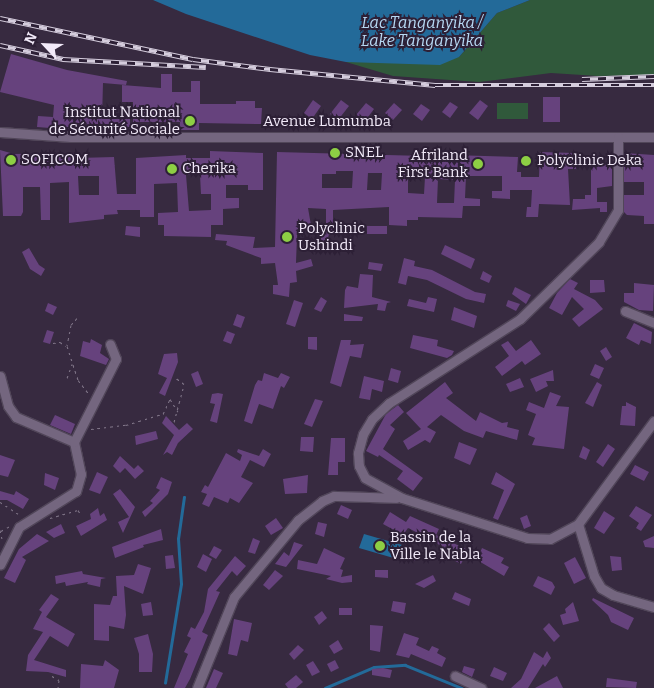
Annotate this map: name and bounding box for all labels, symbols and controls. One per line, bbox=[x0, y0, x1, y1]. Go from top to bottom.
water label: Lac Tanganyika / Lake Tanganyika bbox=[361, 13, 483, 51]
north arrow bbox=[20, 20, 70, 70]
text: N bbox=[21, 30, 41, 47]
place label: Institut National de Sécurité Sociale bbox=[49, 103, 180, 138]
street label: Avenue Lumumba bbox=[263, 113, 391, 131]
marker: Institut National de Sécurité Sociale bbox=[184, 115, 196, 127]
place label: SNEL bbox=[345, 144, 383, 162]
place label: Afriland First Bank bbox=[398, 146, 468, 181]
marker: SNEL bbox=[329, 147, 341, 159]
place label: SOFICOM bbox=[21, 151, 88, 169]
place label: Polyclinic Deka bbox=[537, 152, 642, 170]
marker: SOFICOM bbox=[5, 154, 17, 166]
marker: Polyclinic Deka bbox=[519, 154, 533, 168]
marker: Afriland First Bank bbox=[472, 158, 484, 170]
place label: Cherika bbox=[182, 160, 236, 178]
marker: Cherika bbox=[166, 163, 178, 175]
place label: Polyclinic Ushindi bbox=[298, 219, 365, 254]
marker: Polyclinic Ushindi bbox=[280, 230, 294, 244]
place label: Bassin de la Ville le Nabla bbox=[390, 528, 480, 563]
marker: Bassin de la Ville le Nabla bbox=[374, 540, 386, 552]

